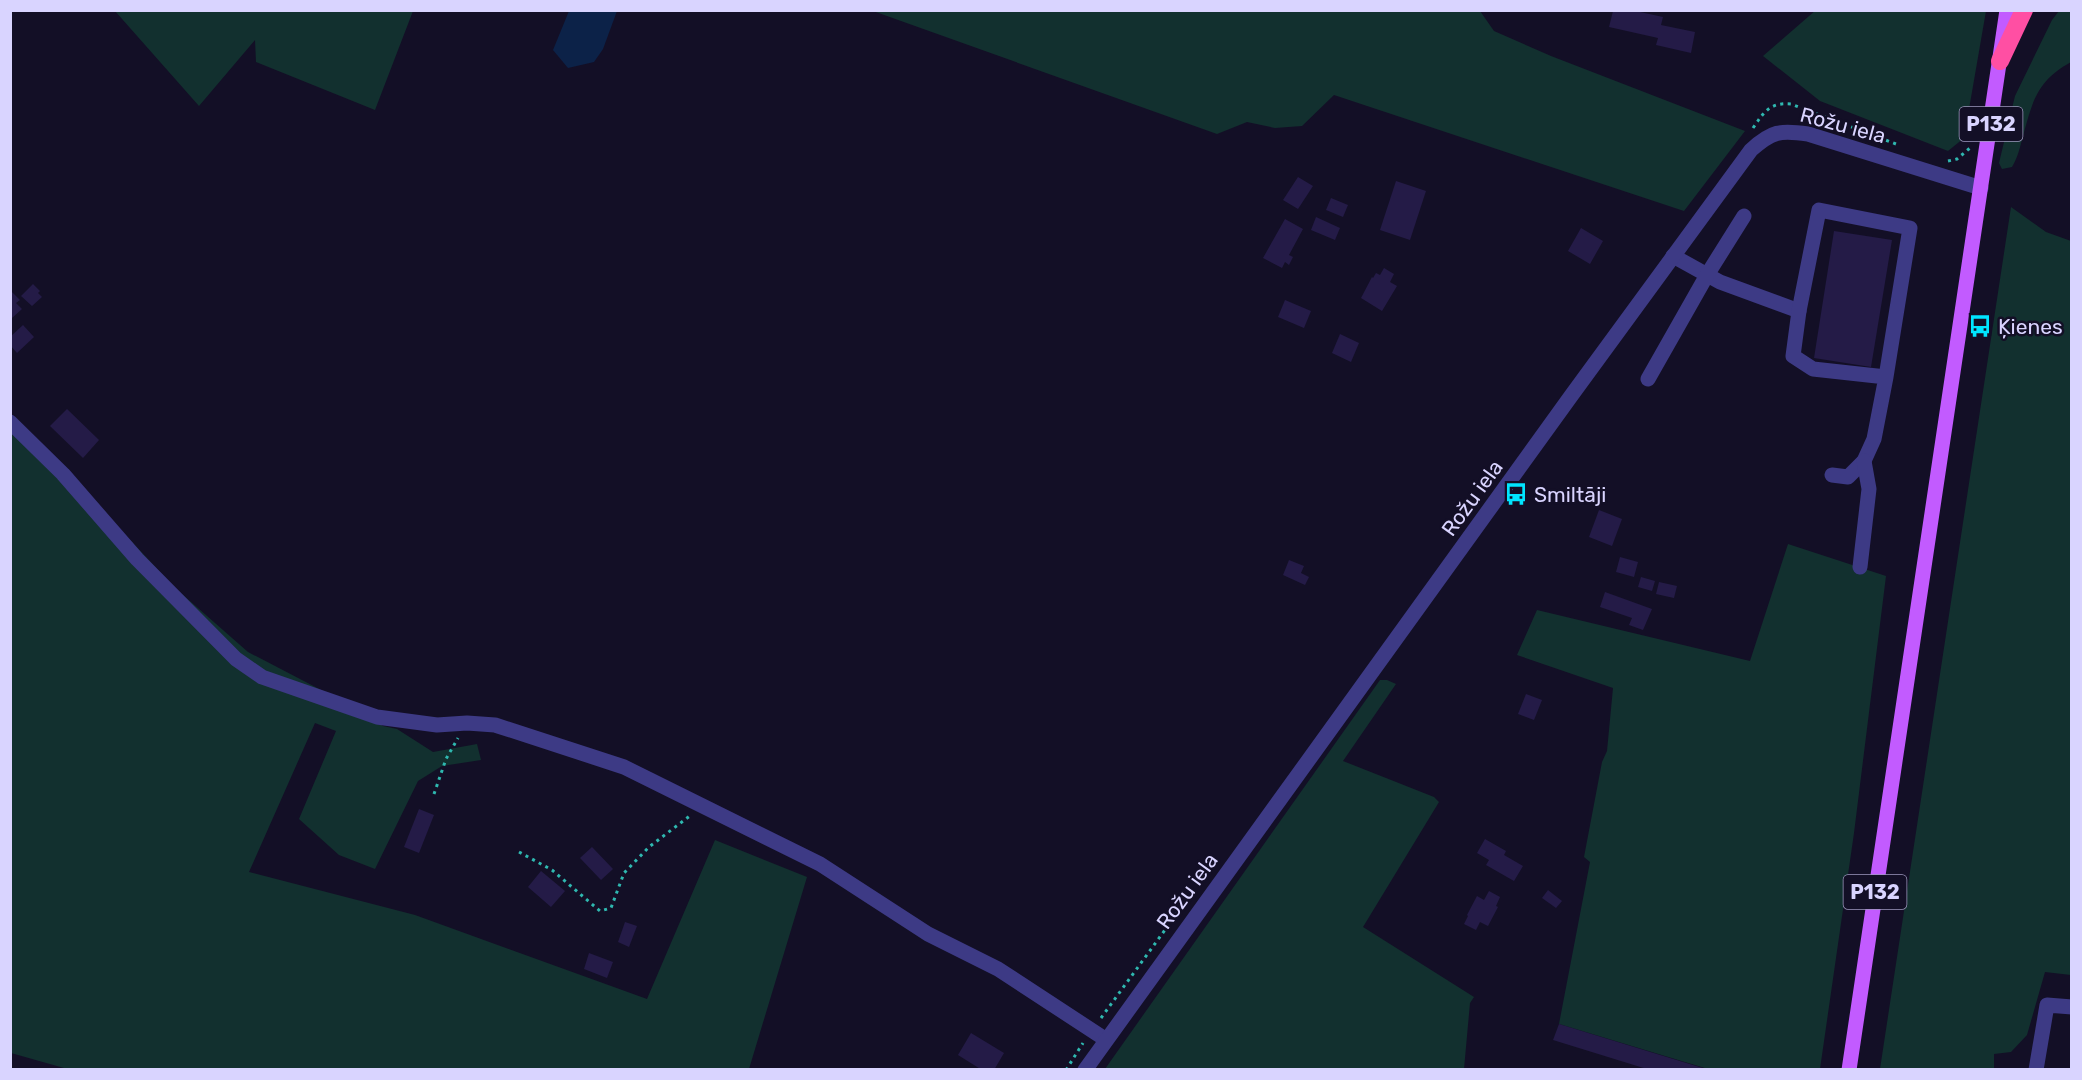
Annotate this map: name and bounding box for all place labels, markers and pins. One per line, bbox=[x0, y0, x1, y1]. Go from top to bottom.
bus stop icon: Ķienes bbox=[1967, 313, 1993, 339]
place label: Ķienes bbox=[1998, 314, 2063, 339]
bus stop icon: Smiltāji bbox=[1503, 481, 1529, 507]
place label: Smiltāji bbox=[1534, 482, 1606, 507]

